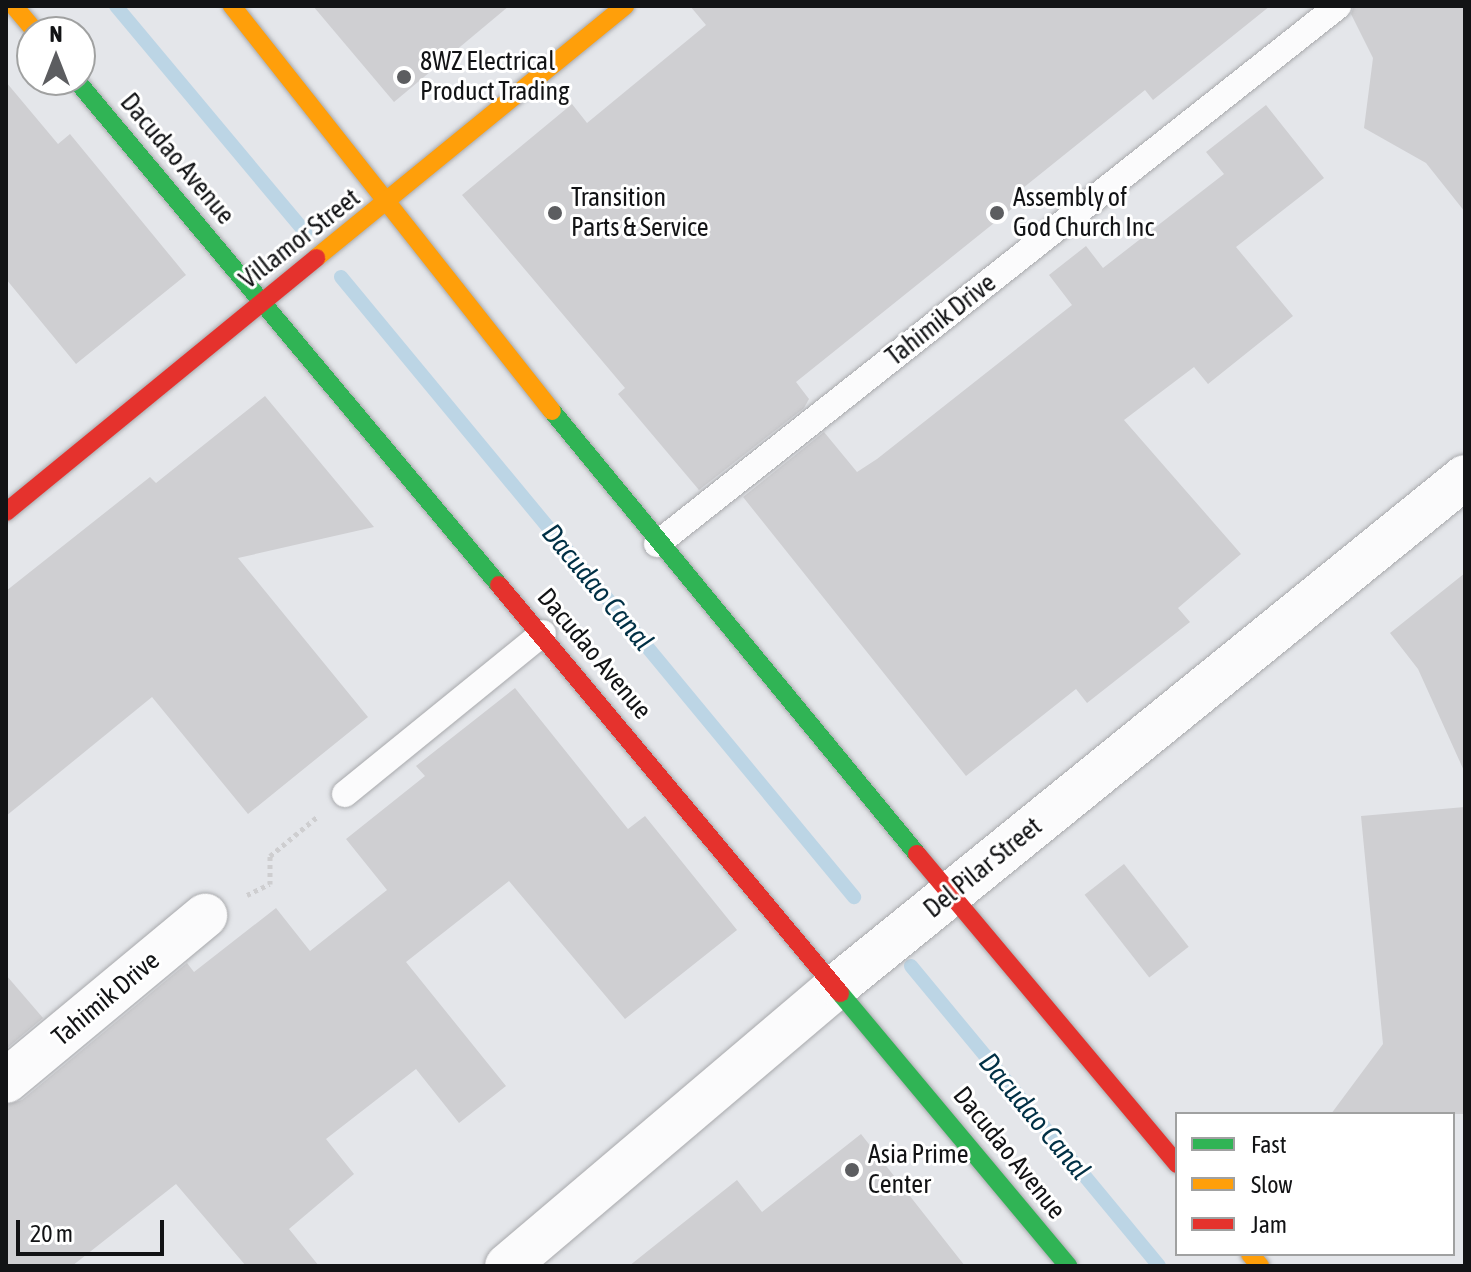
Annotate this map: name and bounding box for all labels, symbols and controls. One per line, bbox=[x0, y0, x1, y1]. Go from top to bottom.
north arrow bbox=[16, 16, 96, 96]
text: N bbox=[50, 21, 62, 47]
place label: 8WZ Electrical Product Trading bbox=[420, 46, 569, 108]
marker: 8WZ Electrical Product Trading bbox=[395, 68, 413, 86]
street label: Dacudao Avenue bbox=[113, 87, 241, 231]
street label: Villamor Street bbox=[234, 182, 366, 296]
place label: Transition Parts & Service bbox=[571, 182, 709, 244]
place label: Assembly of God Church Inc bbox=[1013, 182, 1154, 244]
marker: Transition Parts & Service bbox=[546, 204, 564, 222]
marker: Assembly of God Church Inc bbox=[988, 204, 1006, 222]
street label: Tahimik Drive bbox=[880, 268, 1002, 372]
water label: Dacudao Canal bbox=[535, 517, 661, 657]
street label: Dacudao Avenue bbox=[530, 582, 658, 726]
street label: Del Pilar Street bbox=[918, 811, 1048, 925]
street label: Tahimik Drive bbox=[46, 945, 166, 1053]
water label: Dacudao Canal bbox=[972, 1046, 1098, 1186]
street label: Dacudao Avenue bbox=[946, 1081, 1072, 1225]
legend bbox=[1175, 1112, 1455, 1256]
text: Fast bbox=[1251, 1131, 1287, 1158]
place label: Asia Prime Center bbox=[868, 1139, 968, 1200]
marker: Asia Prime Center bbox=[843, 1161, 861, 1179]
text: Slow bbox=[1251, 1171, 1293, 1198]
scale bar bbox=[20, 1204, 168, 1254]
text: Jam bbox=[1251, 1211, 1287, 1238]
text: 20 m bbox=[30, 1220, 73, 1247]

